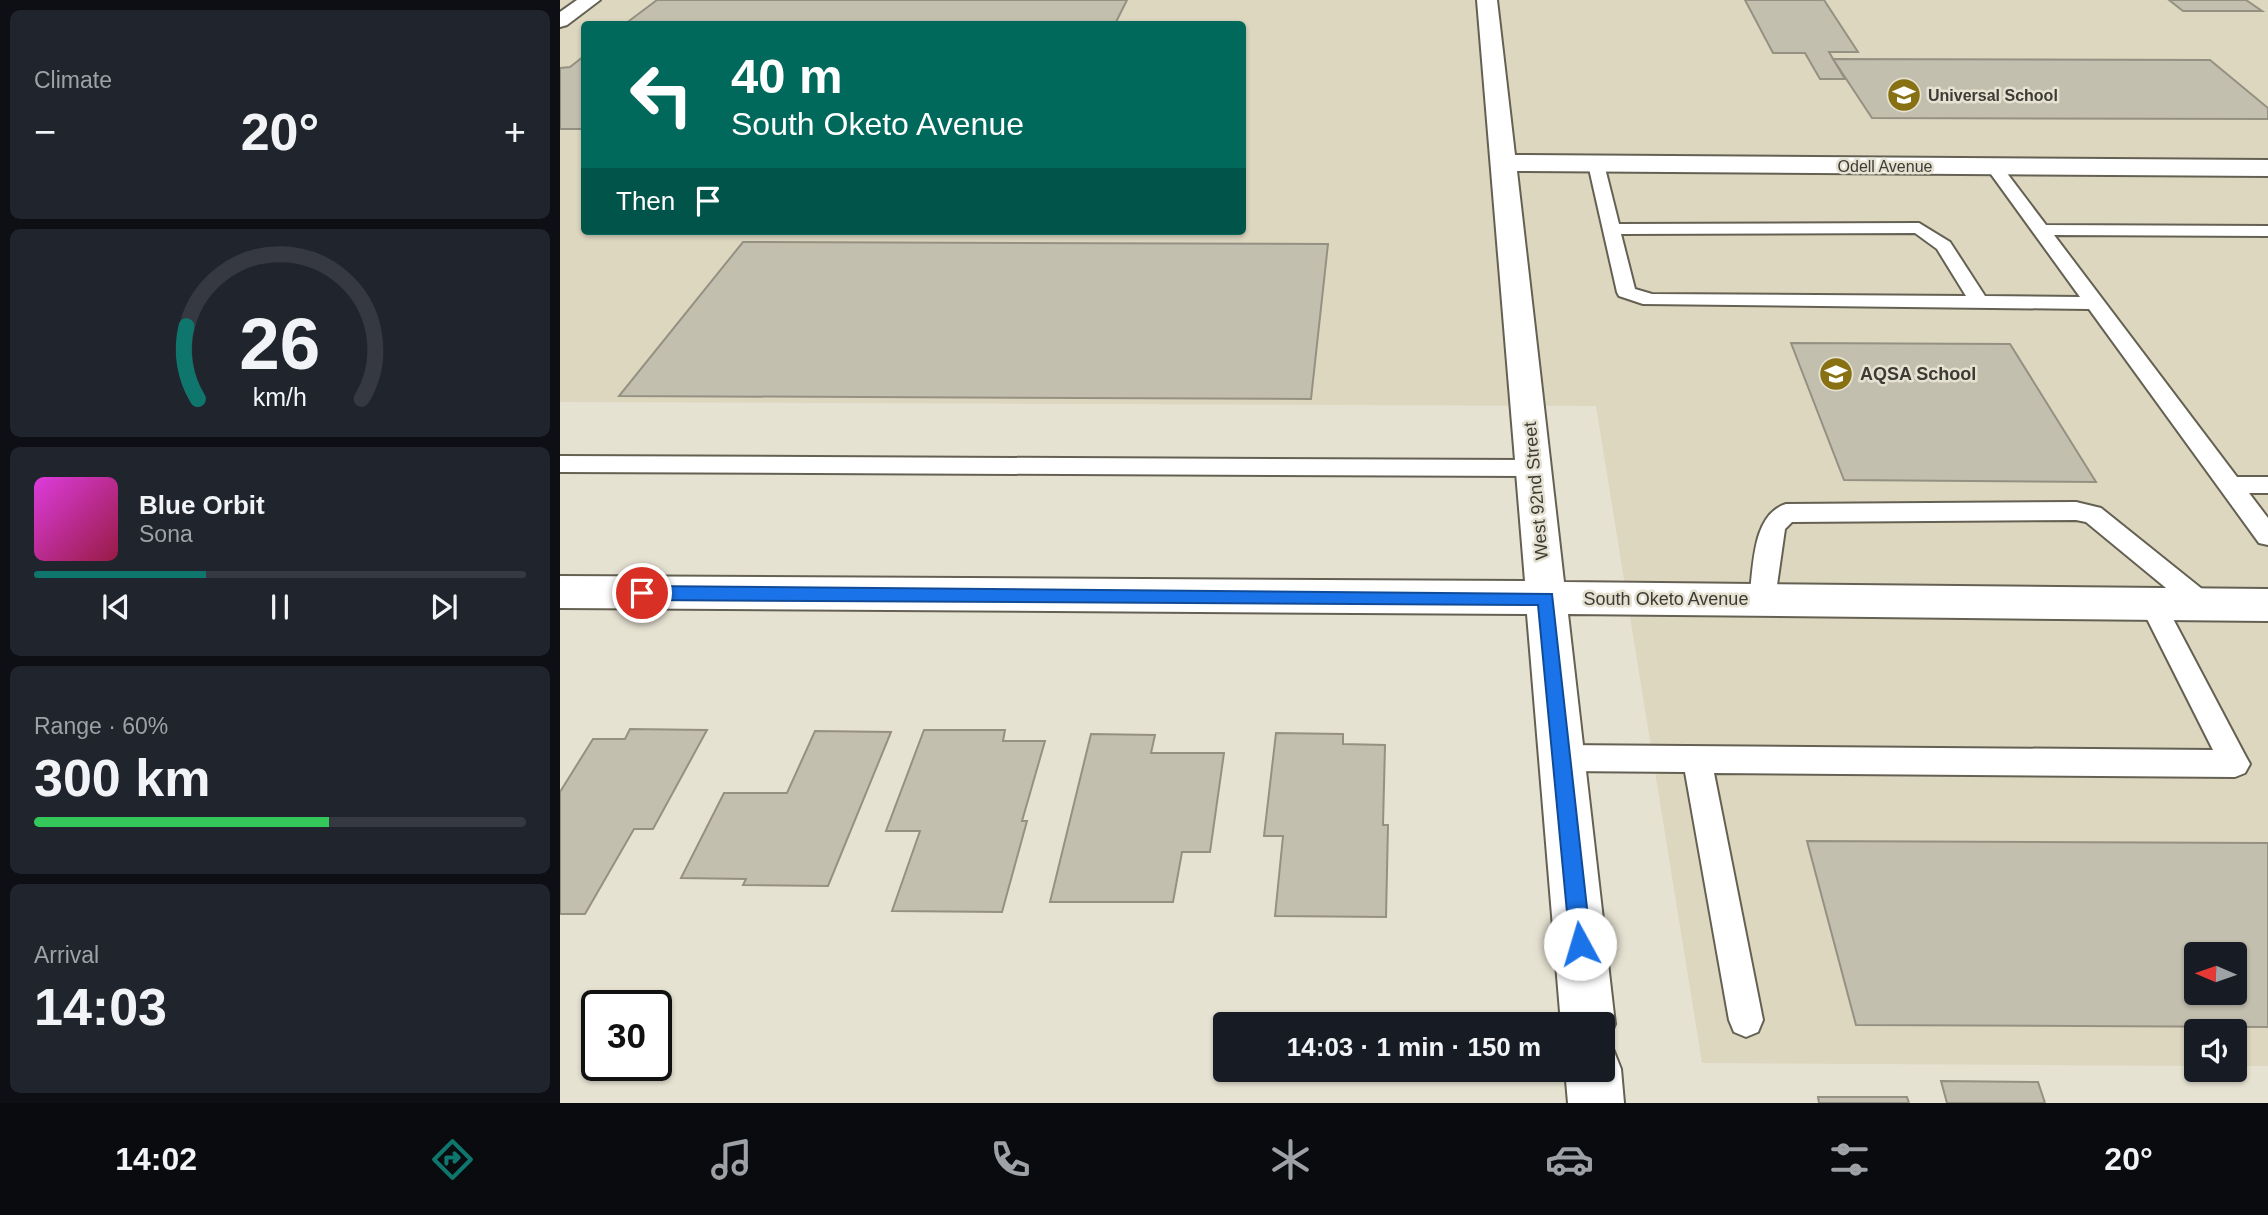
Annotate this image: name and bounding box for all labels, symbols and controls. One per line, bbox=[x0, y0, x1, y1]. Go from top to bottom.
icon: left bbox=[616, 49, 707, 140]
text: 40 m bbox=[731, 49, 843, 103]
text: Climate bbox=[34, 67, 112, 93]
school or university icon: Universal School bbox=[1885, 76, 1923, 114]
place label: Universal School bbox=[1928, 87, 2058, 104]
text: 20° bbox=[241, 103, 319, 161]
text: South Oketo Avenue bbox=[731, 106, 1024, 142]
text: − bbox=[34, 111, 56, 153]
text: + bbox=[504, 111, 526, 153]
street label: Odell Avenue bbox=[1838, 158, 1933, 175]
icon: arrive bbox=[689, 182, 727, 220]
text: Then bbox=[616, 186, 675, 216]
text: 26 bbox=[240, 303, 320, 384]
school or university icon: AQSA School bbox=[1817, 355, 1855, 393]
place label: AQSA School bbox=[1860, 364, 1976, 384]
text: km/h bbox=[253, 383, 307, 411]
street label: West 92nd Street bbox=[1520, 421, 1552, 561]
text: Blue Orbit bbox=[139, 490, 265, 520]
text: Sona bbox=[139, 521, 193, 547]
pin bbox=[612, 563, 672, 623]
icon: arrive bbox=[623, 574, 661, 612]
icon: previous bbox=[97, 588, 135, 626]
icon: pause bbox=[261, 588, 299, 626]
icon: next bbox=[425, 588, 463, 626]
street label: South Oketo Avenue bbox=[1584, 589, 1748, 609]
text: Range · 60% bbox=[34, 713, 168, 739]
text: 300 km bbox=[34, 749, 210, 807]
position arrow bbox=[1543, 907, 1617, 981]
text: Arrival bbox=[34, 942, 99, 968]
north arrow bbox=[2184, 942, 2247, 1004]
map controls bbox=[2184, 942, 2247, 1082]
text: 14:03 bbox=[34, 978, 167, 1036]
speed limit sign: 30 bbox=[581, 990, 672, 1081]
button: sound bbox=[2184, 1019, 2247, 1082]
text: 14:03 · 1 min · 150 m bbox=[1287, 1032, 1541, 1062]
icon: directions bbox=[428, 1135, 477, 1184]
icon: music bbox=[707, 1135, 756, 1184]
icon: phone bbox=[986, 1135, 1035, 1184]
icon: climate bbox=[1266, 1135, 1315, 1184]
icon: car bbox=[1545, 1135, 1594, 1184]
icon: filters bbox=[1825, 1135, 1874, 1184]
text: 14:02 bbox=[115, 1141, 197, 1177]
text: 20° bbox=[2104, 1141, 2153, 1177]

